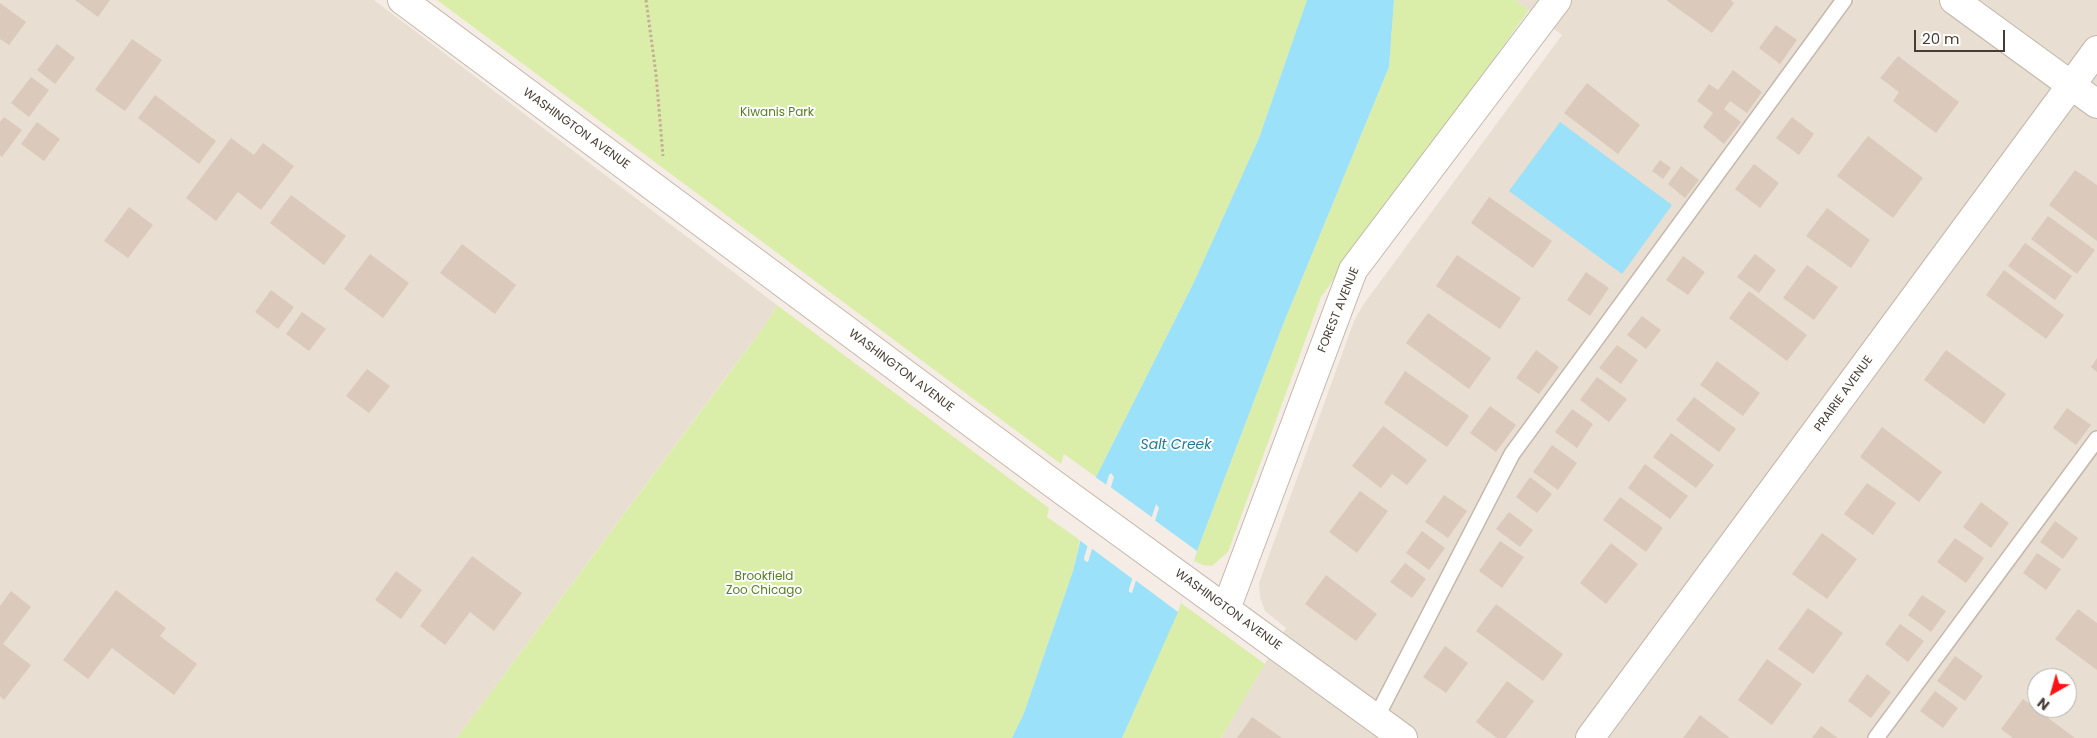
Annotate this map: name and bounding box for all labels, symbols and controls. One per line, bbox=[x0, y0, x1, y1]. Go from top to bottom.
scale bar bbox=[1917, 20, 2008, 52]
text: 20 m bbox=[1922, 28, 1960, 49]
street label: WASHINGTON AVENUE bbox=[520, 85, 632, 173]
park label: Kiwanis Park bbox=[740, 106, 814, 120]
street label: FOREST AVENUE bbox=[1315, 265, 1363, 355]
street label: WASHINGTON AVENUE bbox=[845, 327, 957, 415]
street label: PRAIRIE AVENUE bbox=[1812, 353, 1876, 435]
water label: Salt Creek bbox=[1141, 437, 1211, 453]
street label: WASHINGTON AVENUE bbox=[1172, 566, 1284, 654]
park label: Brookfield Zoo Chicago bbox=[726, 570, 802, 598]
north arrow bbox=[2027, 668, 2077, 718]
text: N bbox=[2033, 693, 2054, 715]

